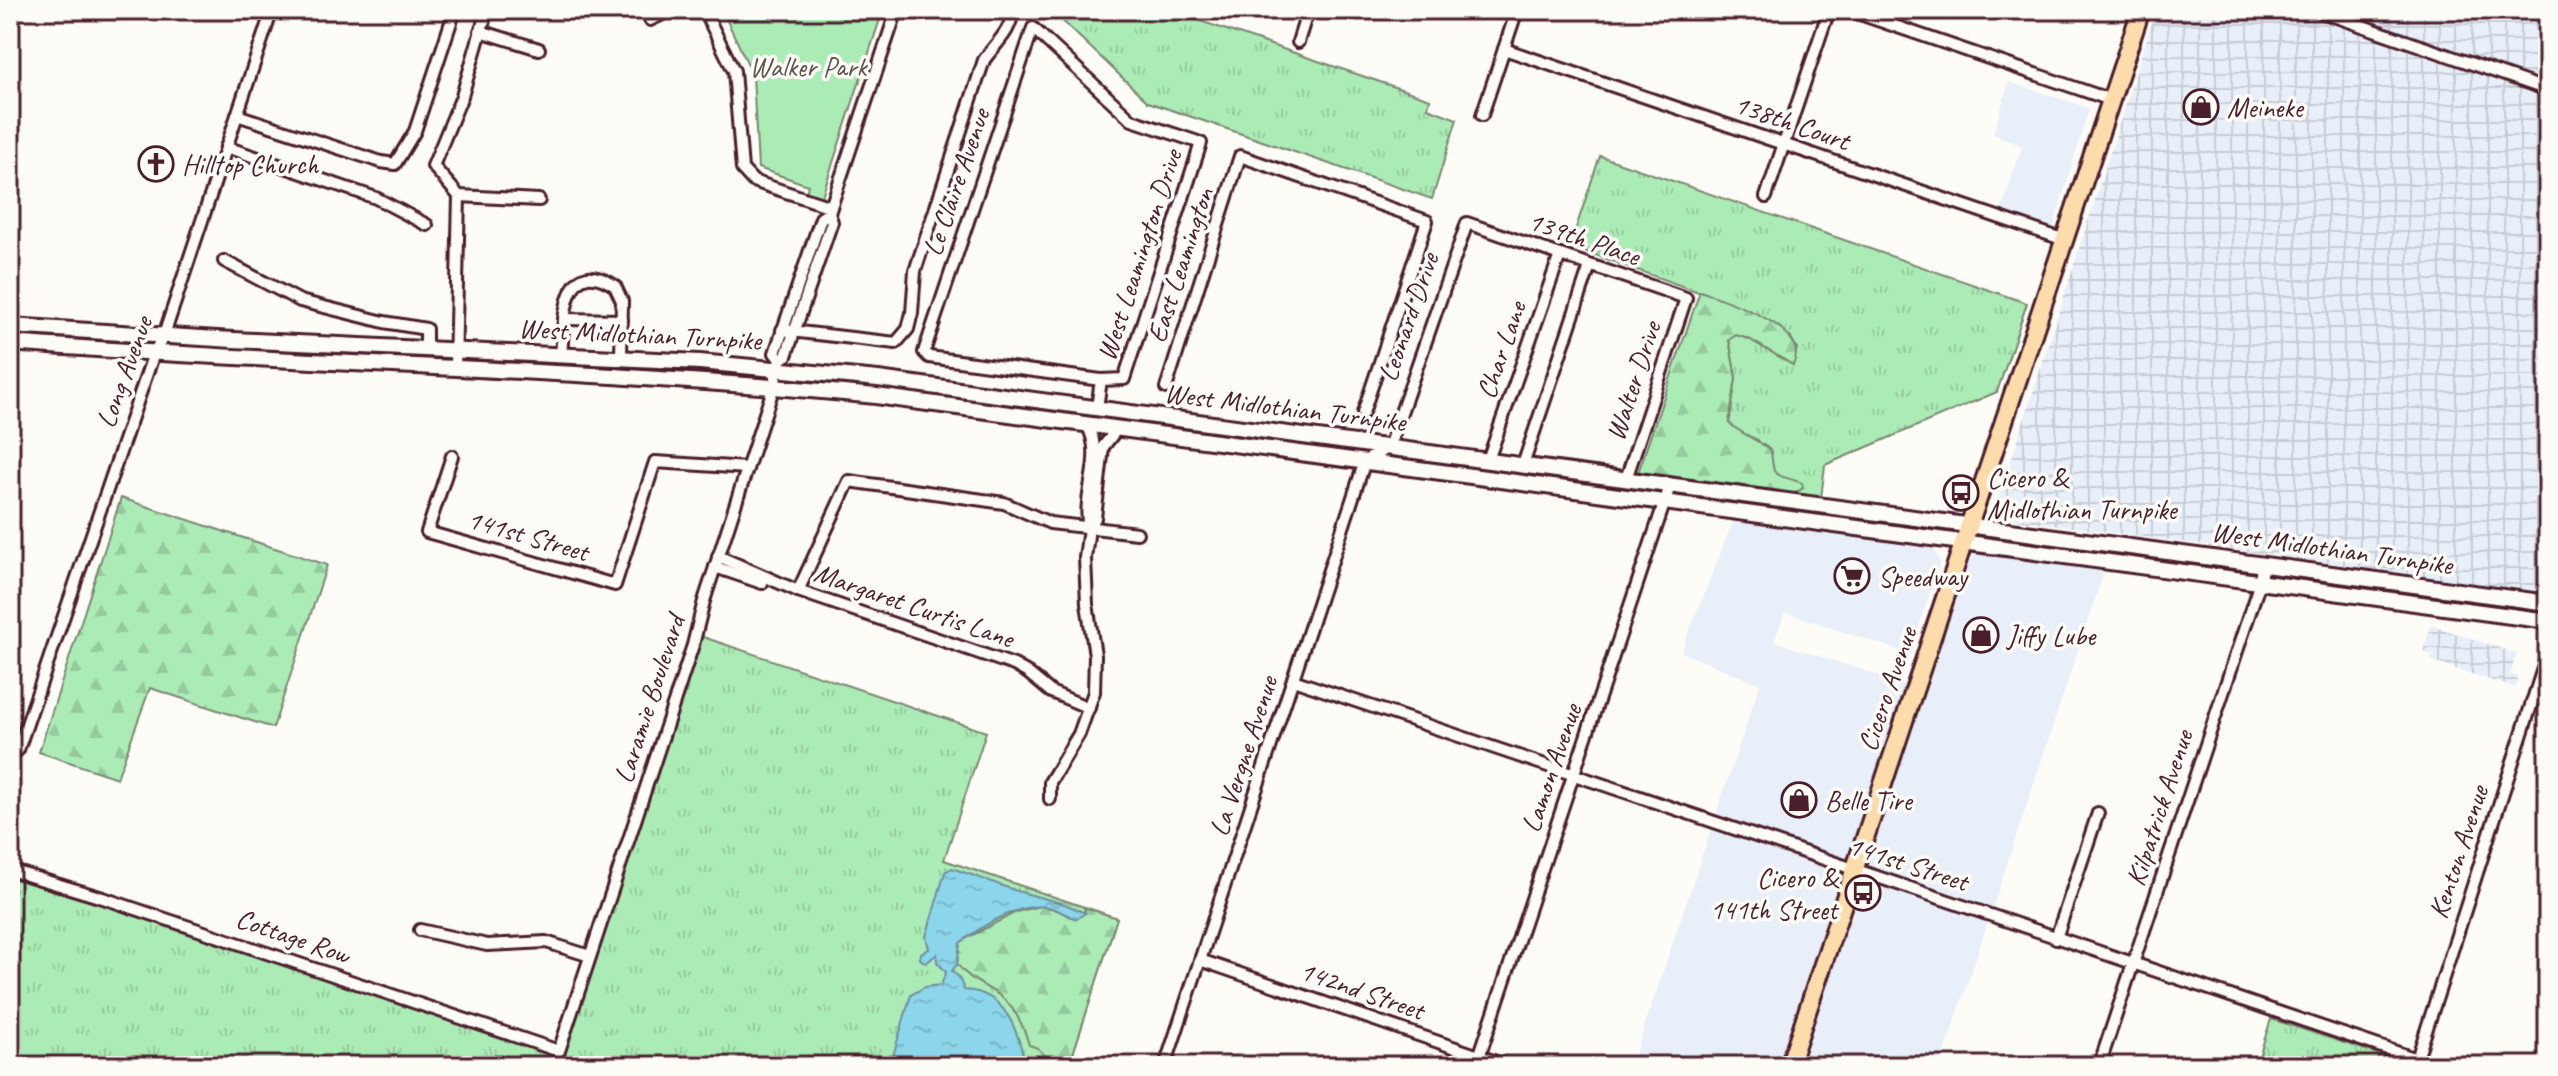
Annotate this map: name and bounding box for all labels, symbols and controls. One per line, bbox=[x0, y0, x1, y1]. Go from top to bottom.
park label: Walker Park bbox=[750, 49, 868, 84]
street label: 138th Court bbox=[1730, 86, 1857, 159]
shop icon: Meineke bbox=[2182, 88, 2220, 126]
place label: Meineke bbox=[2227, 90, 2304, 125]
street label: Le Claire Avenue bbox=[915, 102, 998, 260]
street label: West Leamington Drive bbox=[1088, 143, 1190, 365]
church icon: Hilltop Church bbox=[137, 145, 175, 183]
place label: Hilltop Church bbox=[182, 147, 320, 182]
street label: East Leamington bbox=[1139, 182, 1222, 347]
street label: 139th Place bbox=[1524, 203, 1646, 274]
street label: Leonard Drive bbox=[1370, 247, 1447, 386]
street label: Char Lane bbox=[1468, 295, 1534, 403]
street label: Long Avenue bbox=[88, 310, 161, 432]
street label: West Midlothian Turnpike bbox=[518, 310, 764, 358]
street label: Walter Drive bbox=[1597, 316, 1669, 445]
street label: West Midlothian Turnpike bbox=[1162, 375, 1409, 439]
place label: Cicero & Midlothian Turnpike bbox=[1987, 460, 2178, 527]
bus stop icon: Cicero & Midlothian Turnpike bbox=[1942, 474, 1980, 512]
street label: 141st Street bbox=[464, 501, 595, 570]
street label: West Midlothian Turnpike bbox=[2209, 514, 2457, 582]
street label: Margaret Curtis Lane bbox=[810, 555, 1020, 656]
supermarket icon: Speedway bbox=[1833, 557, 1871, 595]
place label: Speedway bbox=[1878, 559, 1969, 594]
street label: Laramie Boulevard bbox=[605, 607, 694, 787]
shop icon: Jiffy Lube bbox=[1962, 616, 2000, 654]
place label: Jiffy Lube bbox=[2005, 618, 2097, 653]
street label: Cicero Avenue bbox=[1850, 621, 1925, 756]
street label: La Vergne Avenue bbox=[1201, 670, 1286, 840]
street label: Lamon Avenue bbox=[1513, 697, 1590, 837]
street label: Kilpatrick Avenue bbox=[2117, 724, 2201, 890]
street label: Kenton Avenue bbox=[2420, 779, 2496, 923]
shop icon: Belle Tire bbox=[1780, 781, 1818, 819]
place label: Belle Tire bbox=[1825, 783, 1913, 818]
street label: 141st Street bbox=[1844, 827, 1975, 900]
place label: Cicero & 141th Street bbox=[1710, 860, 1840, 927]
bus stop icon: Cicero & 141th Street bbox=[1844, 874, 1882, 912]
street label: Cottage Row bbox=[232, 900, 357, 972]
street label: 142nd Street bbox=[1296, 953, 1431, 1028]

